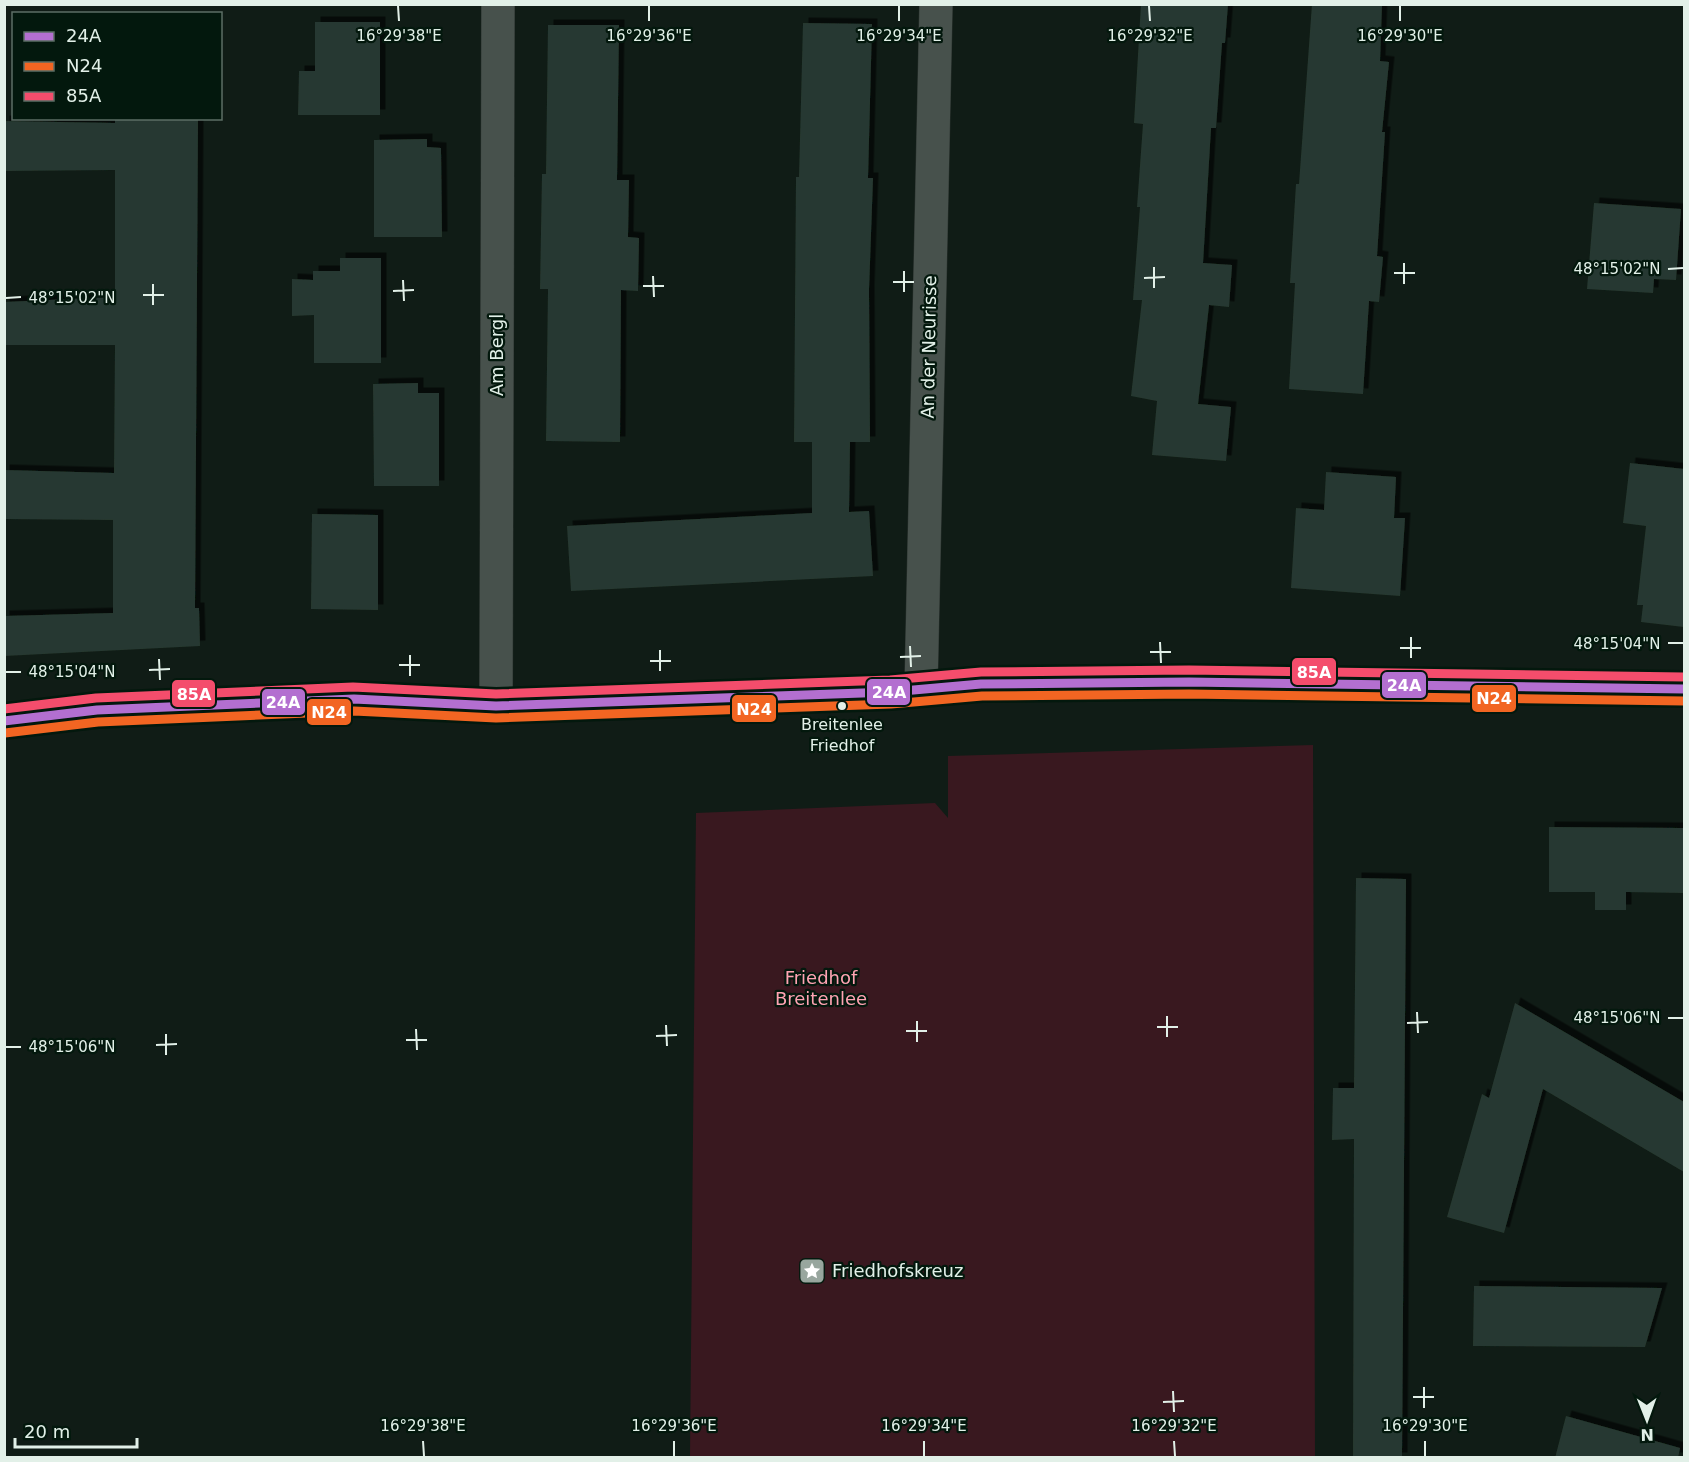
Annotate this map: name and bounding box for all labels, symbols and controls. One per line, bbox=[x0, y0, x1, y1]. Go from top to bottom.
legend bbox=[12, 12, 222, 120]
text: 24A bbox=[66, 25, 102, 46]
text: 16°29'38"E bbox=[356, 27, 442, 45]
text: 16°29'36"E bbox=[606, 27, 692, 45]
text: 16°29'34"E bbox=[856, 27, 942, 45]
text: 16°29'32"E bbox=[1107, 27, 1193, 45]
text: 16°29'30"E bbox=[1357, 27, 1443, 45]
text: N24 bbox=[66, 55, 102, 76]
text: 85A bbox=[66, 85, 102, 106]
text: 48°15'02"N bbox=[1573, 260, 1661, 278]
street label: An der Neurisse bbox=[917, 275, 940, 419]
text: 48°15'02"N bbox=[28, 289, 116, 307]
street label: Am Bergl bbox=[486, 314, 507, 396]
text: 48°15'04"N bbox=[1573, 635, 1661, 653]
line badge: 85A bbox=[1291, 657, 1337, 686]
text: 48°15'04"N bbox=[28, 663, 116, 681]
text: 85A bbox=[1297, 663, 1332, 682]
line badge: 24A bbox=[1381, 671, 1427, 699]
text: 24A bbox=[1387, 676, 1422, 695]
line badge: 24A bbox=[866, 678, 911, 706]
line badge: 85A bbox=[171, 679, 216, 708]
text: 24A bbox=[872, 683, 907, 702]
line badge: N24 bbox=[1471, 684, 1517, 713]
text: 85A bbox=[177, 685, 212, 704]
line badge: 24A bbox=[261, 688, 306, 716]
text: N24 bbox=[1476, 689, 1512, 708]
text: 24A bbox=[266, 693, 301, 712]
line badge: N24 bbox=[731, 694, 777, 723]
line badge: N24 bbox=[306, 698, 352, 726]
text: N24 bbox=[736, 700, 772, 719]
marker: Breitenlee Friedhof bbox=[836, 700, 848, 712]
text: N24 bbox=[311, 703, 347, 722]
place label: Breitenlee Friedhof bbox=[801, 715, 883, 755]
park label: Friedhof Breitenlee bbox=[775, 967, 867, 1009]
text: 48°15'06"N bbox=[1573, 1009, 1661, 1027]
text: 48°15'06"N bbox=[28, 1038, 116, 1056]
place icon: Friedhofskreuz bbox=[797, 1256, 827, 1286]
place label: Friedhofskreuz bbox=[832, 1260, 963, 1281]
north arrow bbox=[1617, 1390, 1677, 1450]
scale bar bbox=[15, 1411, 136, 1449]
text: 16°29'38"E bbox=[380, 1417, 466, 1435]
text: 16°29'36"E bbox=[631, 1417, 717, 1435]
text: 16°29'34"E bbox=[881, 1417, 967, 1435]
text: 16°29'32"E bbox=[1131, 1417, 1217, 1435]
text: 16°29'30"E bbox=[1382, 1417, 1468, 1435]
text: 20 m bbox=[24, 1421, 70, 1442]
text: N bbox=[1640, 1425, 1654, 1444]

